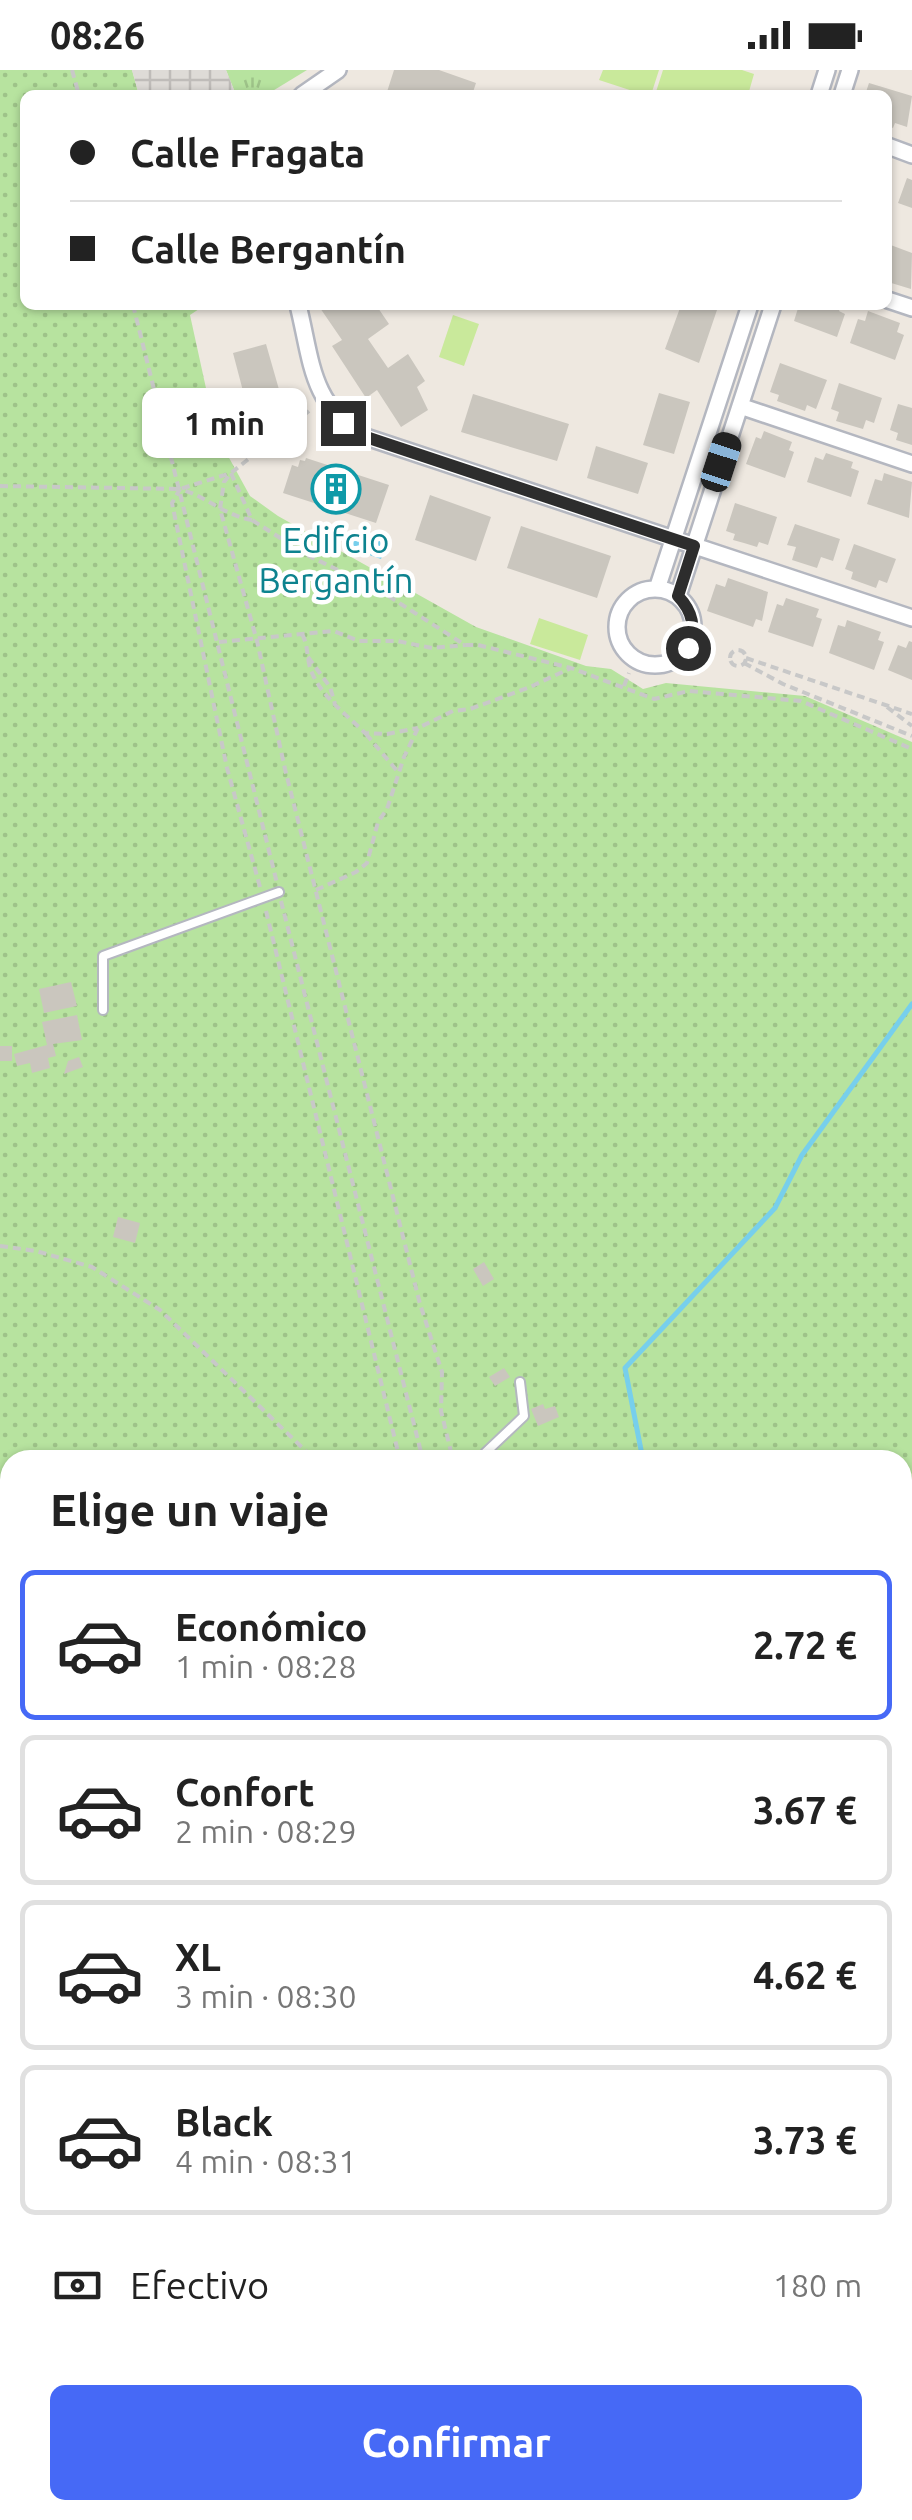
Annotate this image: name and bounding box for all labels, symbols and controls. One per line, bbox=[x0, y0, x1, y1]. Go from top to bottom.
text: 08:26 bbox=[50, 14, 145, 56]
text: Calle Fragata bbox=[130, 132, 365, 174]
text: Calle Bergantín bbox=[130, 228, 406, 270]
callout: 1 min bbox=[143, 388, 308, 458]
route end bbox=[321, 401, 366, 446]
text: 1 min bbox=[184, 405, 265, 441]
car bbox=[697, 429, 745, 495]
building icon: Edifcio Bergantín bbox=[310, 463, 362, 515]
place label: Edifcio Bergantín bbox=[258, 520, 414, 600]
route start bbox=[666, 626, 711, 671]
text: Elige un viaje bbox=[50, 1484, 330, 1535]
icon: car bbox=[55, 1600, 145, 1690]
text: Económico bbox=[175, 1606, 367, 1648]
text: 2.72 € bbox=[753, 1624, 857, 1666]
text: 1 min · 08:28 bbox=[175, 1648, 357, 1684]
icon: car bbox=[55, 1765, 145, 1855]
text: Confort bbox=[175, 1771, 314, 1813]
text: 3.67 € bbox=[753, 1789, 857, 1831]
text: 2 min · 08:29 bbox=[175, 1813, 357, 1849]
icon: car bbox=[55, 1930, 145, 2020]
text: XL bbox=[175, 1936, 221, 1978]
text: 4.62 € bbox=[753, 1954, 857, 1996]
text: 3 min · 08:30 bbox=[175, 1978, 357, 2014]
icon: car bbox=[55, 2095, 145, 2185]
text: Black bbox=[175, 2101, 273, 2143]
text: 3.73 € bbox=[753, 2119, 857, 2161]
text: 4 min · 08:31 bbox=[175, 2143, 357, 2179]
icon: cash bbox=[50, 2258, 105, 2313]
text: Efectivo bbox=[130, 2264, 269, 2306]
text: 180 m bbox=[773, 2267, 862, 2303]
button: Confirmar bbox=[50, 2385, 862, 2500]

